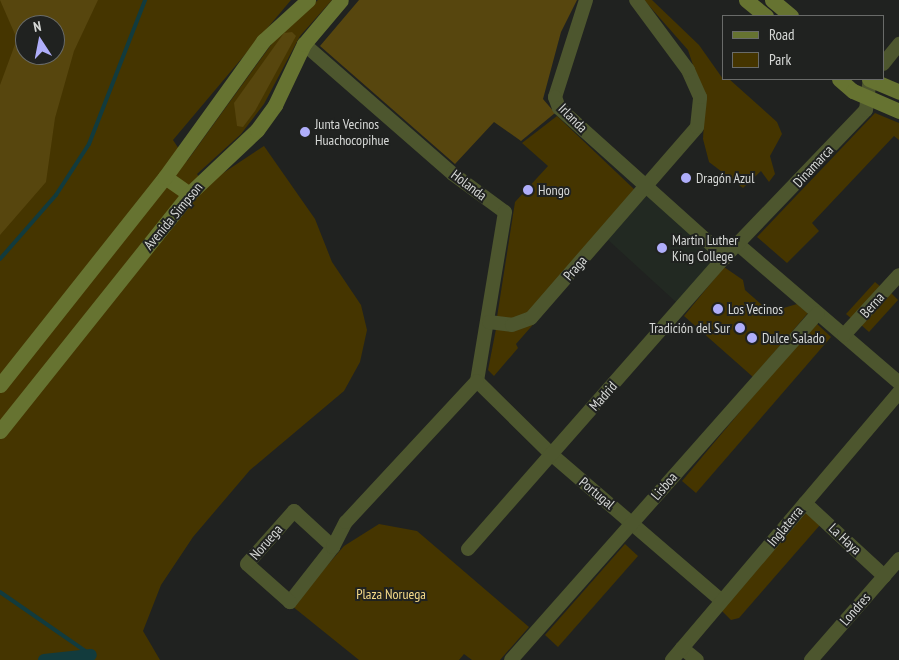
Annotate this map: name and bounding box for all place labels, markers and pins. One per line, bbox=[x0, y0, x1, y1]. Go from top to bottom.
place label: Junta Vecinos Huachocopihue bbox=[315, 116, 389, 148]
marker: Junta Vecinos Huachocopihue bbox=[299, 126, 311, 138]
place label: Dragón Azul bbox=[696, 170, 755, 186]
marker: Dragón Azul bbox=[680, 172, 692, 184]
place label: Hongo bbox=[538, 182, 570, 198]
marker: Hongo bbox=[522, 184, 534, 196]
place label: Martin Luther King College bbox=[672, 232, 738, 264]
marker: Martin Luther King College bbox=[656, 242, 668, 254]
place label: Los Vecinos bbox=[728, 301, 783, 317]
marker: Los Vecinos bbox=[712, 303, 724, 315]
place label: Tradición del Sur bbox=[649, 320, 730, 336]
marker: Tradición del Sur bbox=[734, 322, 746, 334]
place label: Dulce Salado bbox=[762, 330, 825, 346]
marker: Dulce Salado bbox=[746, 332, 758, 344]

